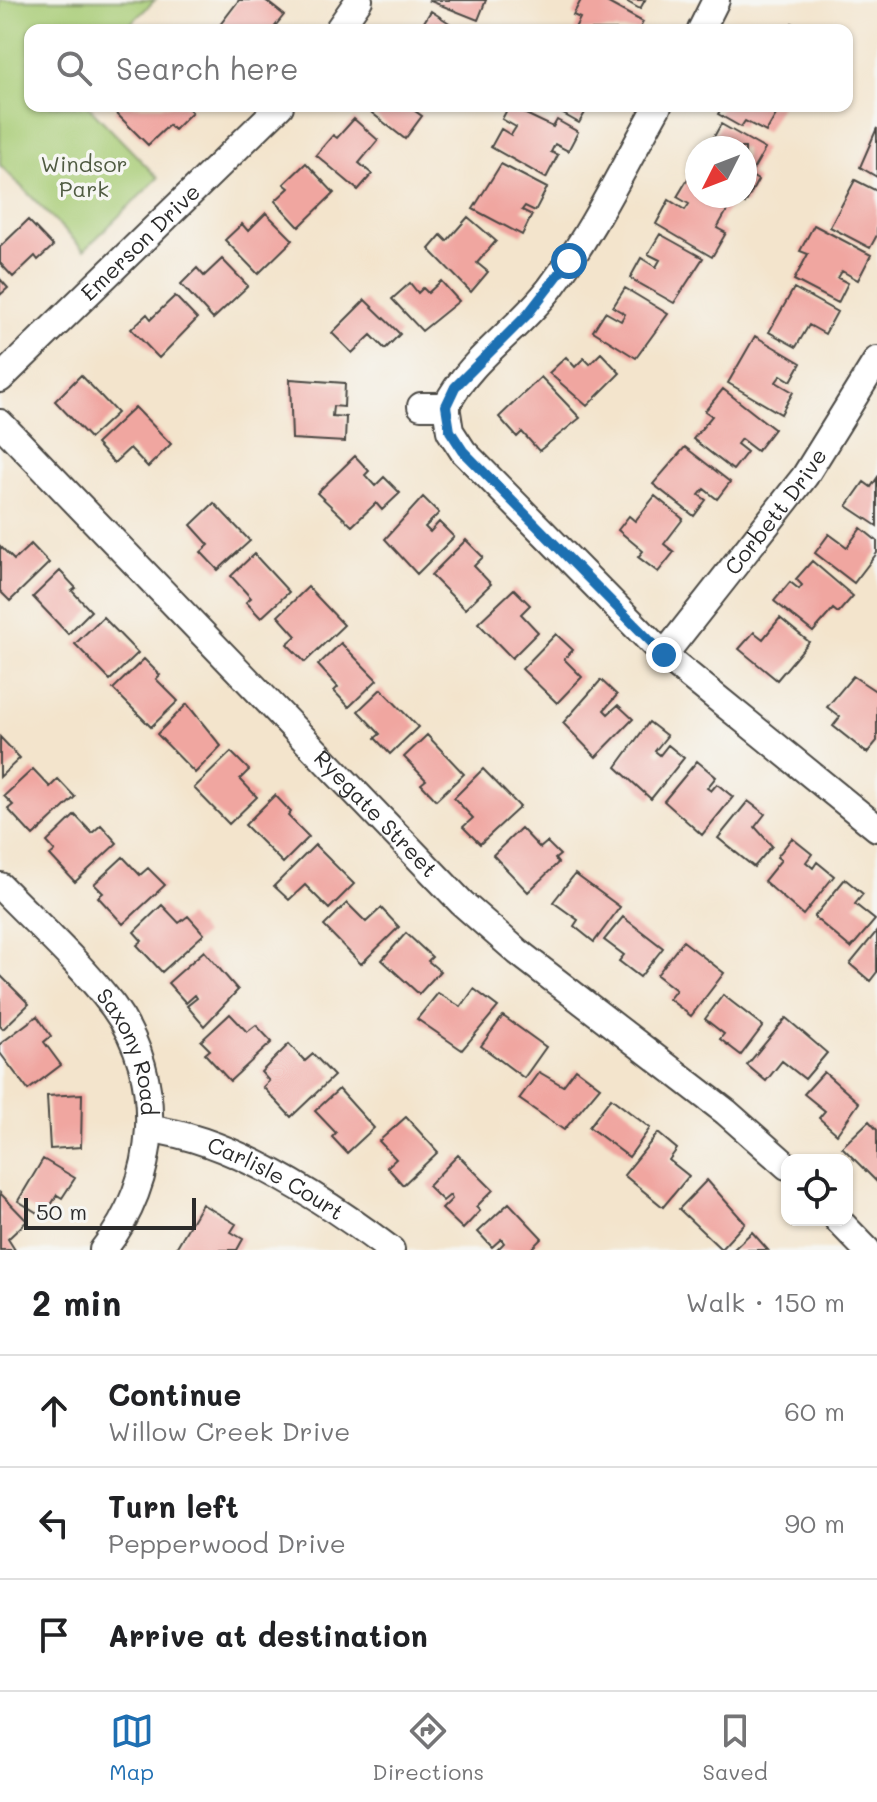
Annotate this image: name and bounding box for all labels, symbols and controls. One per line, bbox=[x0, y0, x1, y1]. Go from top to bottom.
search box bbox=[24, 24, 853, 112]
icon: search bbox=[52, 46, 96, 90]
text: Search here bbox=[116, 48, 299, 88]
north arrow bbox=[685, 136, 757, 208]
park label: Windsor Park bbox=[41, 149, 127, 203]
street label: Emerson Drive bbox=[74, 177, 206, 307]
route start bbox=[551, 243, 587, 279]
street label: Corbett Drive bbox=[718, 442, 833, 580]
route end bbox=[646, 637, 682, 673]
street label: Ryegate Street bbox=[308, 743, 444, 883]
street label: Saxony Road bbox=[90, 982, 164, 1116]
street label: Carlisle Court bbox=[203, 1130, 350, 1226]
map controls bbox=[781, 1154, 853, 1226]
button: locate bbox=[781, 1154, 853, 1226]
scale bar bbox=[24, 1194, 196, 1230]
text: 50 m bbox=[36, 1197, 87, 1226]
text: 2 min bbox=[32, 1280, 121, 1325]
text: Walk · 150 m bbox=[686, 1285, 845, 1319]
text: Continue bbox=[108, 1374, 241, 1414]
icon: ahead bbox=[32, 1389, 76, 1433]
text: 60 m bbox=[784, 1394, 845, 1428]
text: Willow Creek Drive bbox=[108, 1414, 350, 1448]
text: Turn left bbox=[108, 1486, 239, 1526]
icon: left bbox=[32, 1501, 76, 1545]
text: 90 m bbox=[785, 1506, 845, 1540]
text: Pepperwood Drive bbox=[108, 1526, 346, 1560]
icon: arrive bbox=[32, 1613, 76, 1657]
text: Arrive at destination bbox=[108, 1615, 428, 1655]
tab: Map bbox=[109, 1709, 154, 1786]
tab: Directions bbox=[372, 1709, 484, 1786]
tab: Saved bbox=[703, 1709, 768, 1786]

